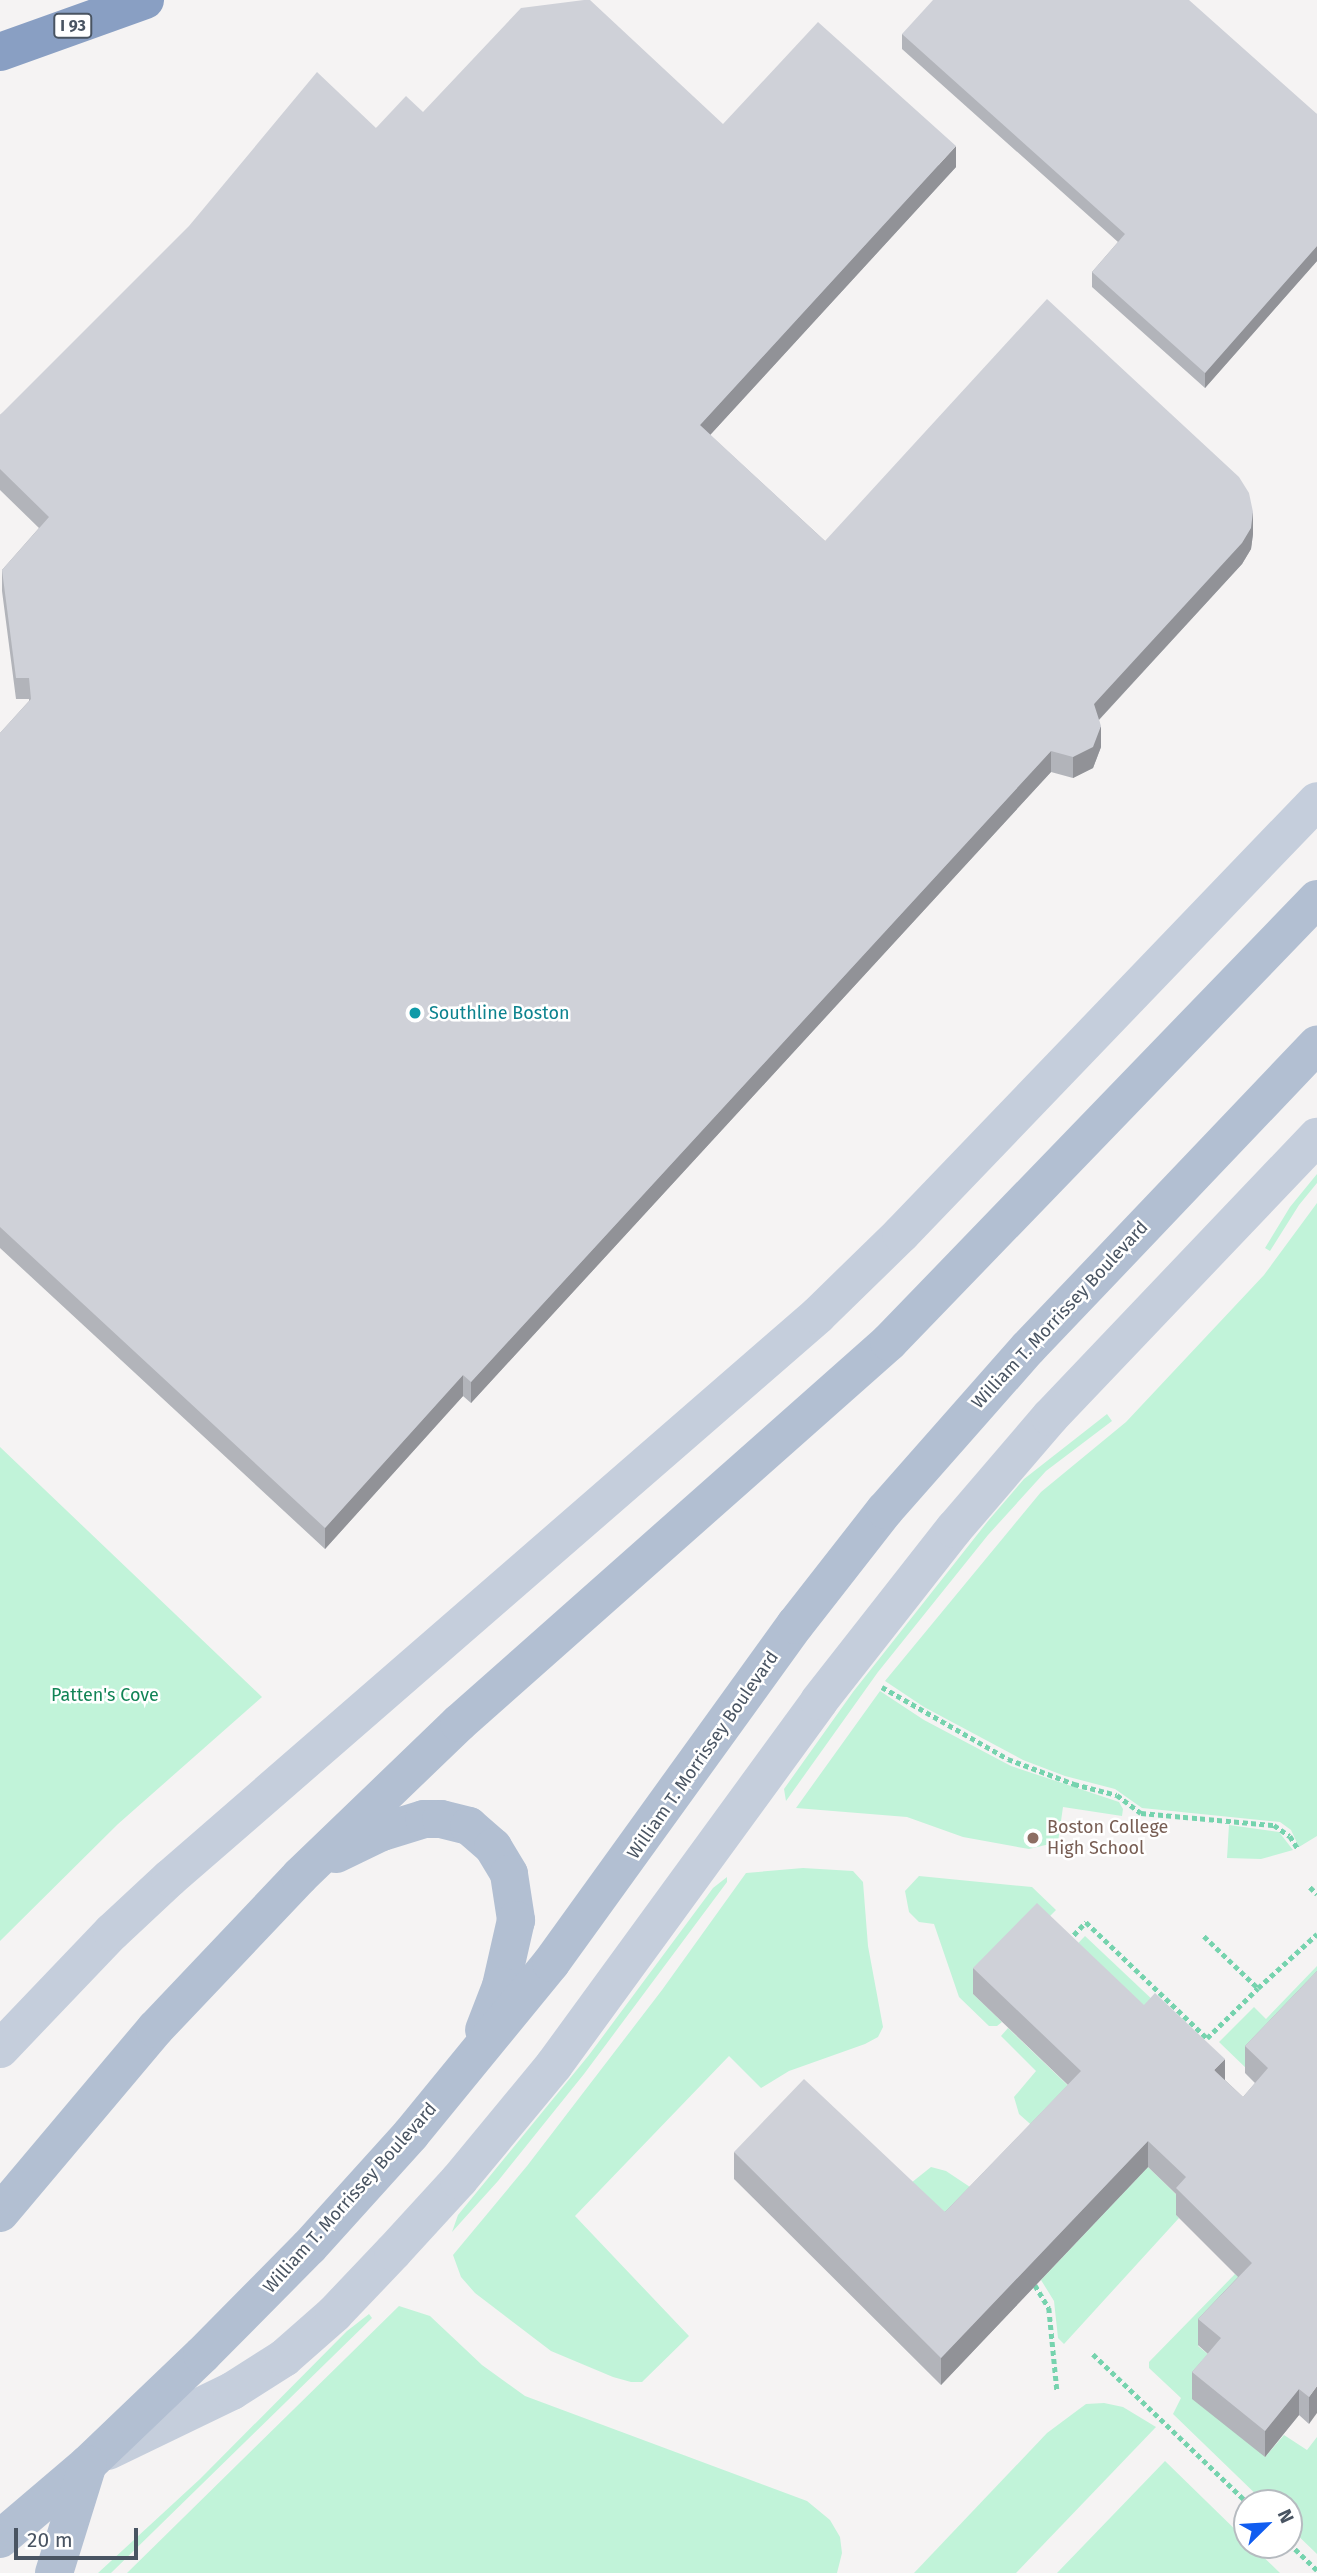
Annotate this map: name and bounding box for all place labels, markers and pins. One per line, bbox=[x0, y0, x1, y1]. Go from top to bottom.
place label: Southline Boston bbox=[429, 1002, 569, 1024]
marker: Southline Boston bbox=[407, 1005, 423, 1021]
place label: Boston College High School bbox=[1047, 1817, 1168, 1860]
marker: Boston College High School bbox=[1025, 1830, 1041, 1846]

